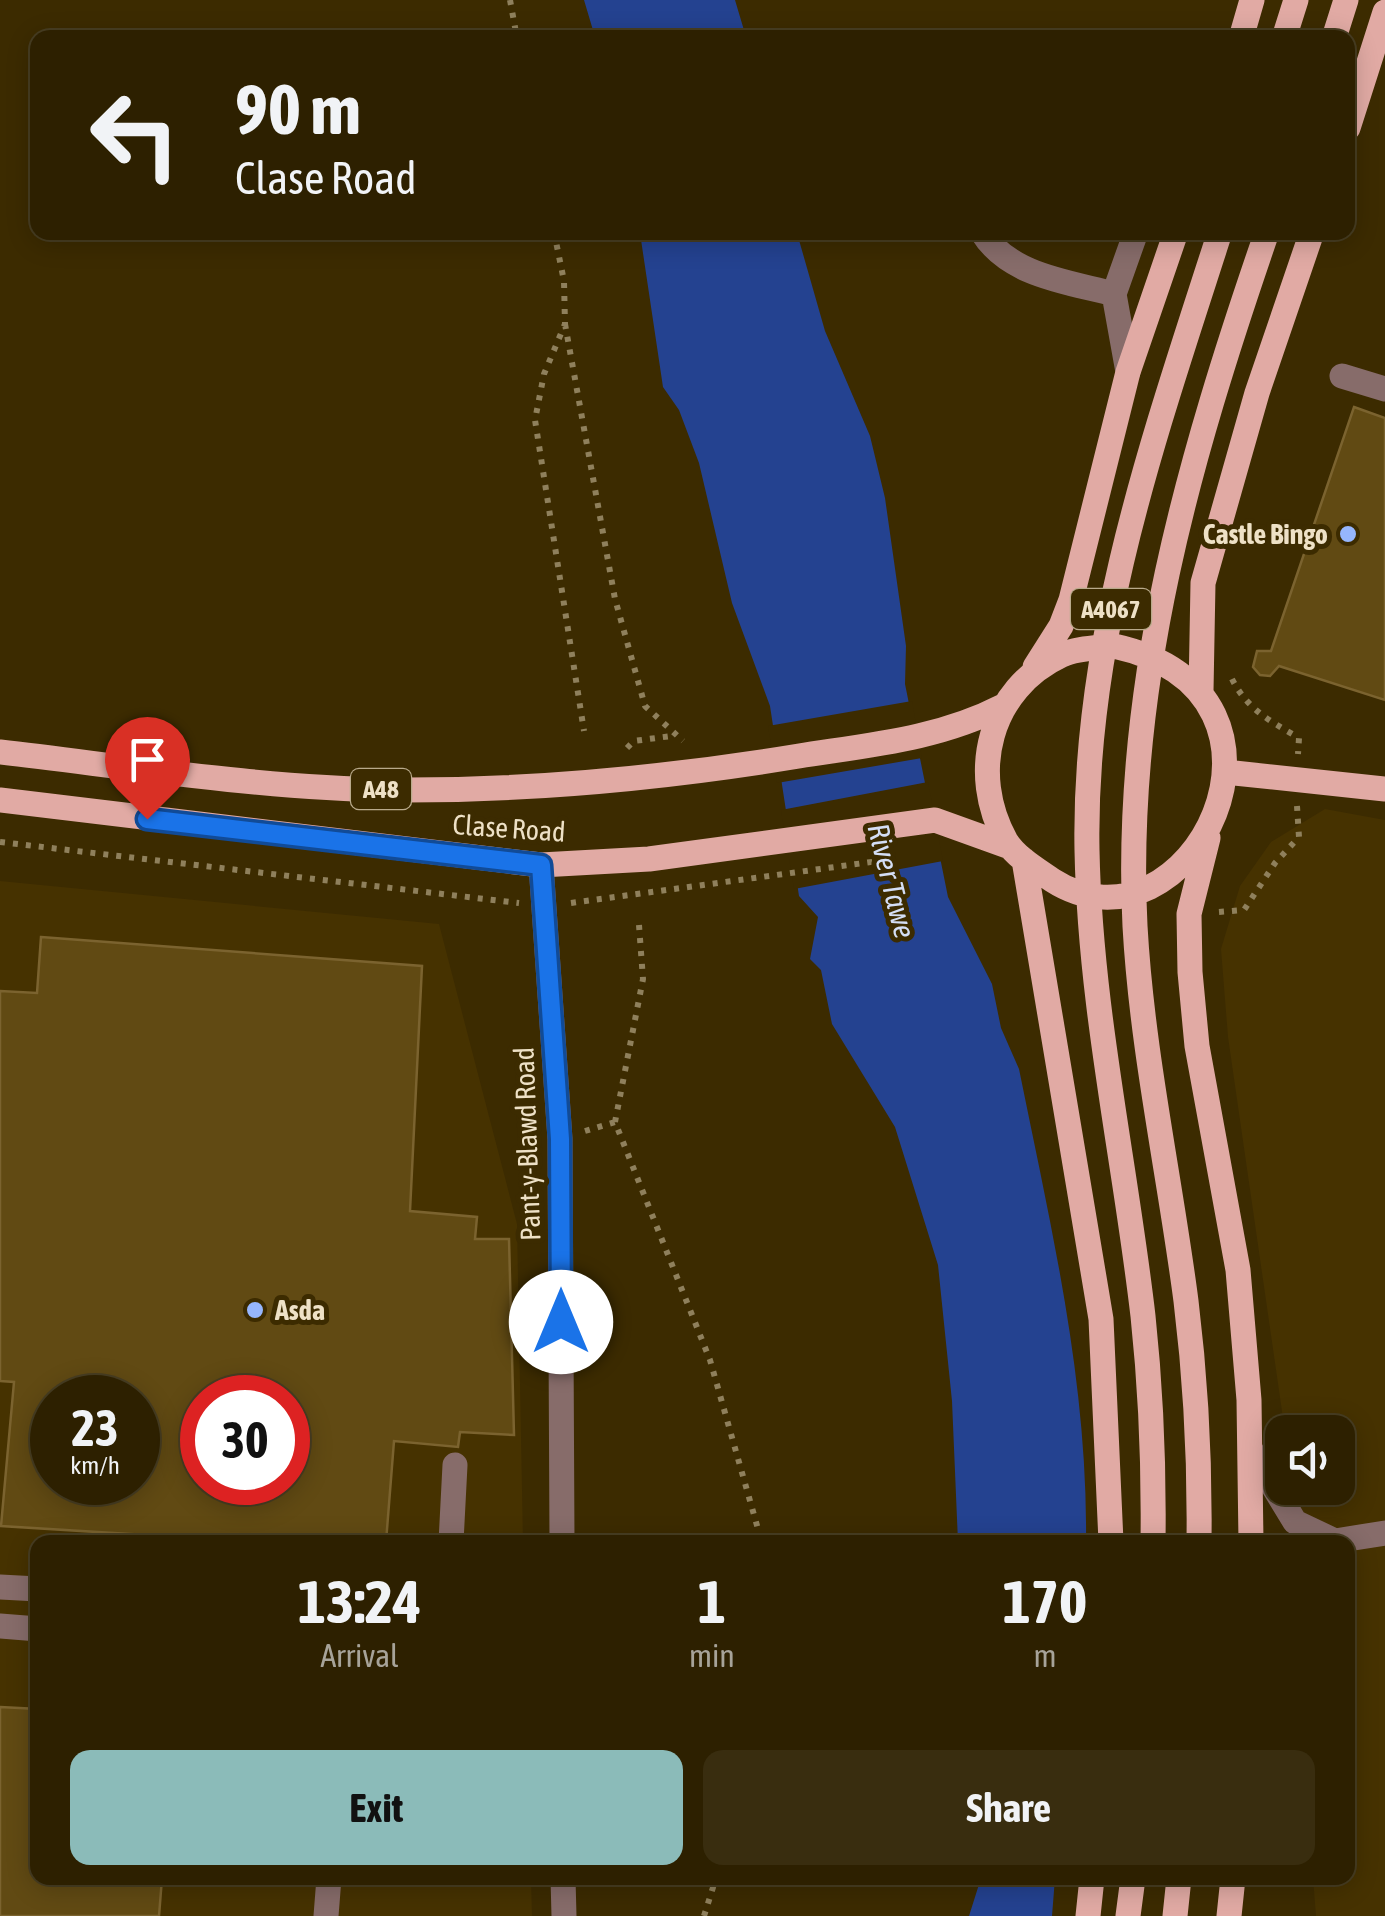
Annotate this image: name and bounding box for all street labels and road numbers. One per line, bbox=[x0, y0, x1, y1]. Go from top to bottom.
road number: A4067 bbox=[1071, 589, 1151, 629]
road number: A48 bbox=[351, 769, 411, 809]
street label: Clase Road bbox=[452, 808, 566, 848]
street label: Pant-y-Blawd Road bbox=[508, 1046, 546, 1242]

